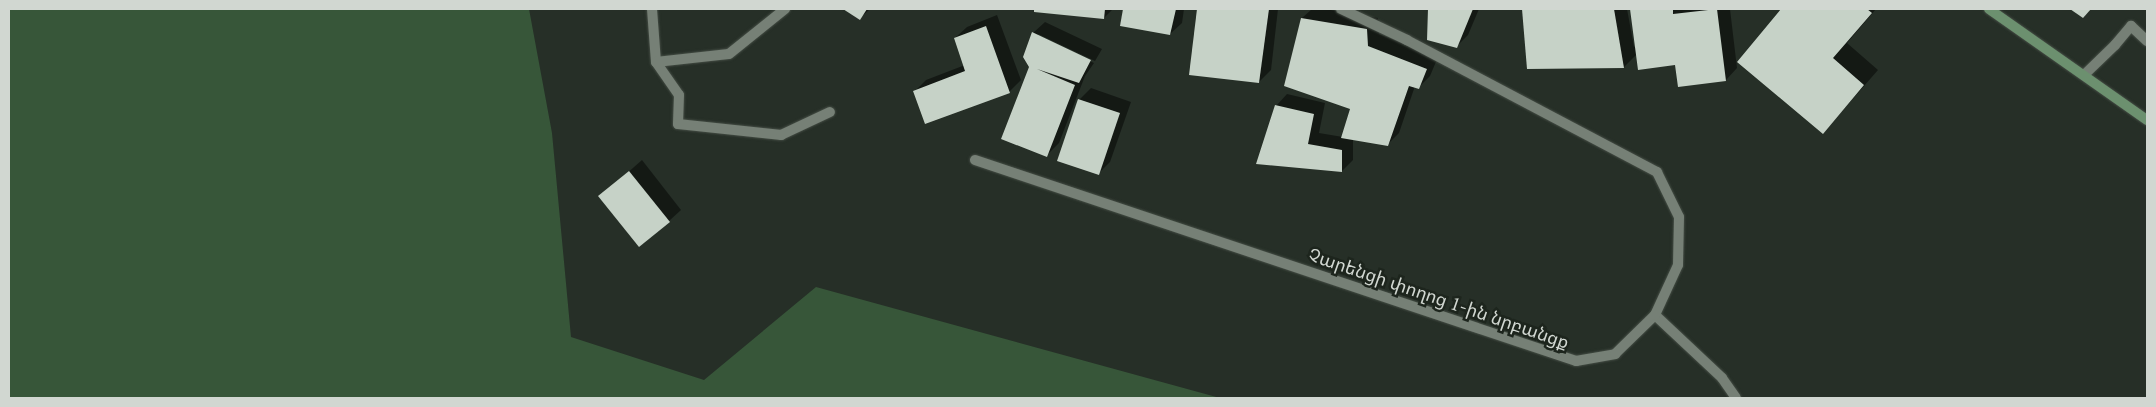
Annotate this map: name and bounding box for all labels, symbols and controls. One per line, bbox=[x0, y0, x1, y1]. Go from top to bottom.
street label: Չարենցի փողոց 1-ին նրբանցք bbox=[1306, 243, 1572, 353]

